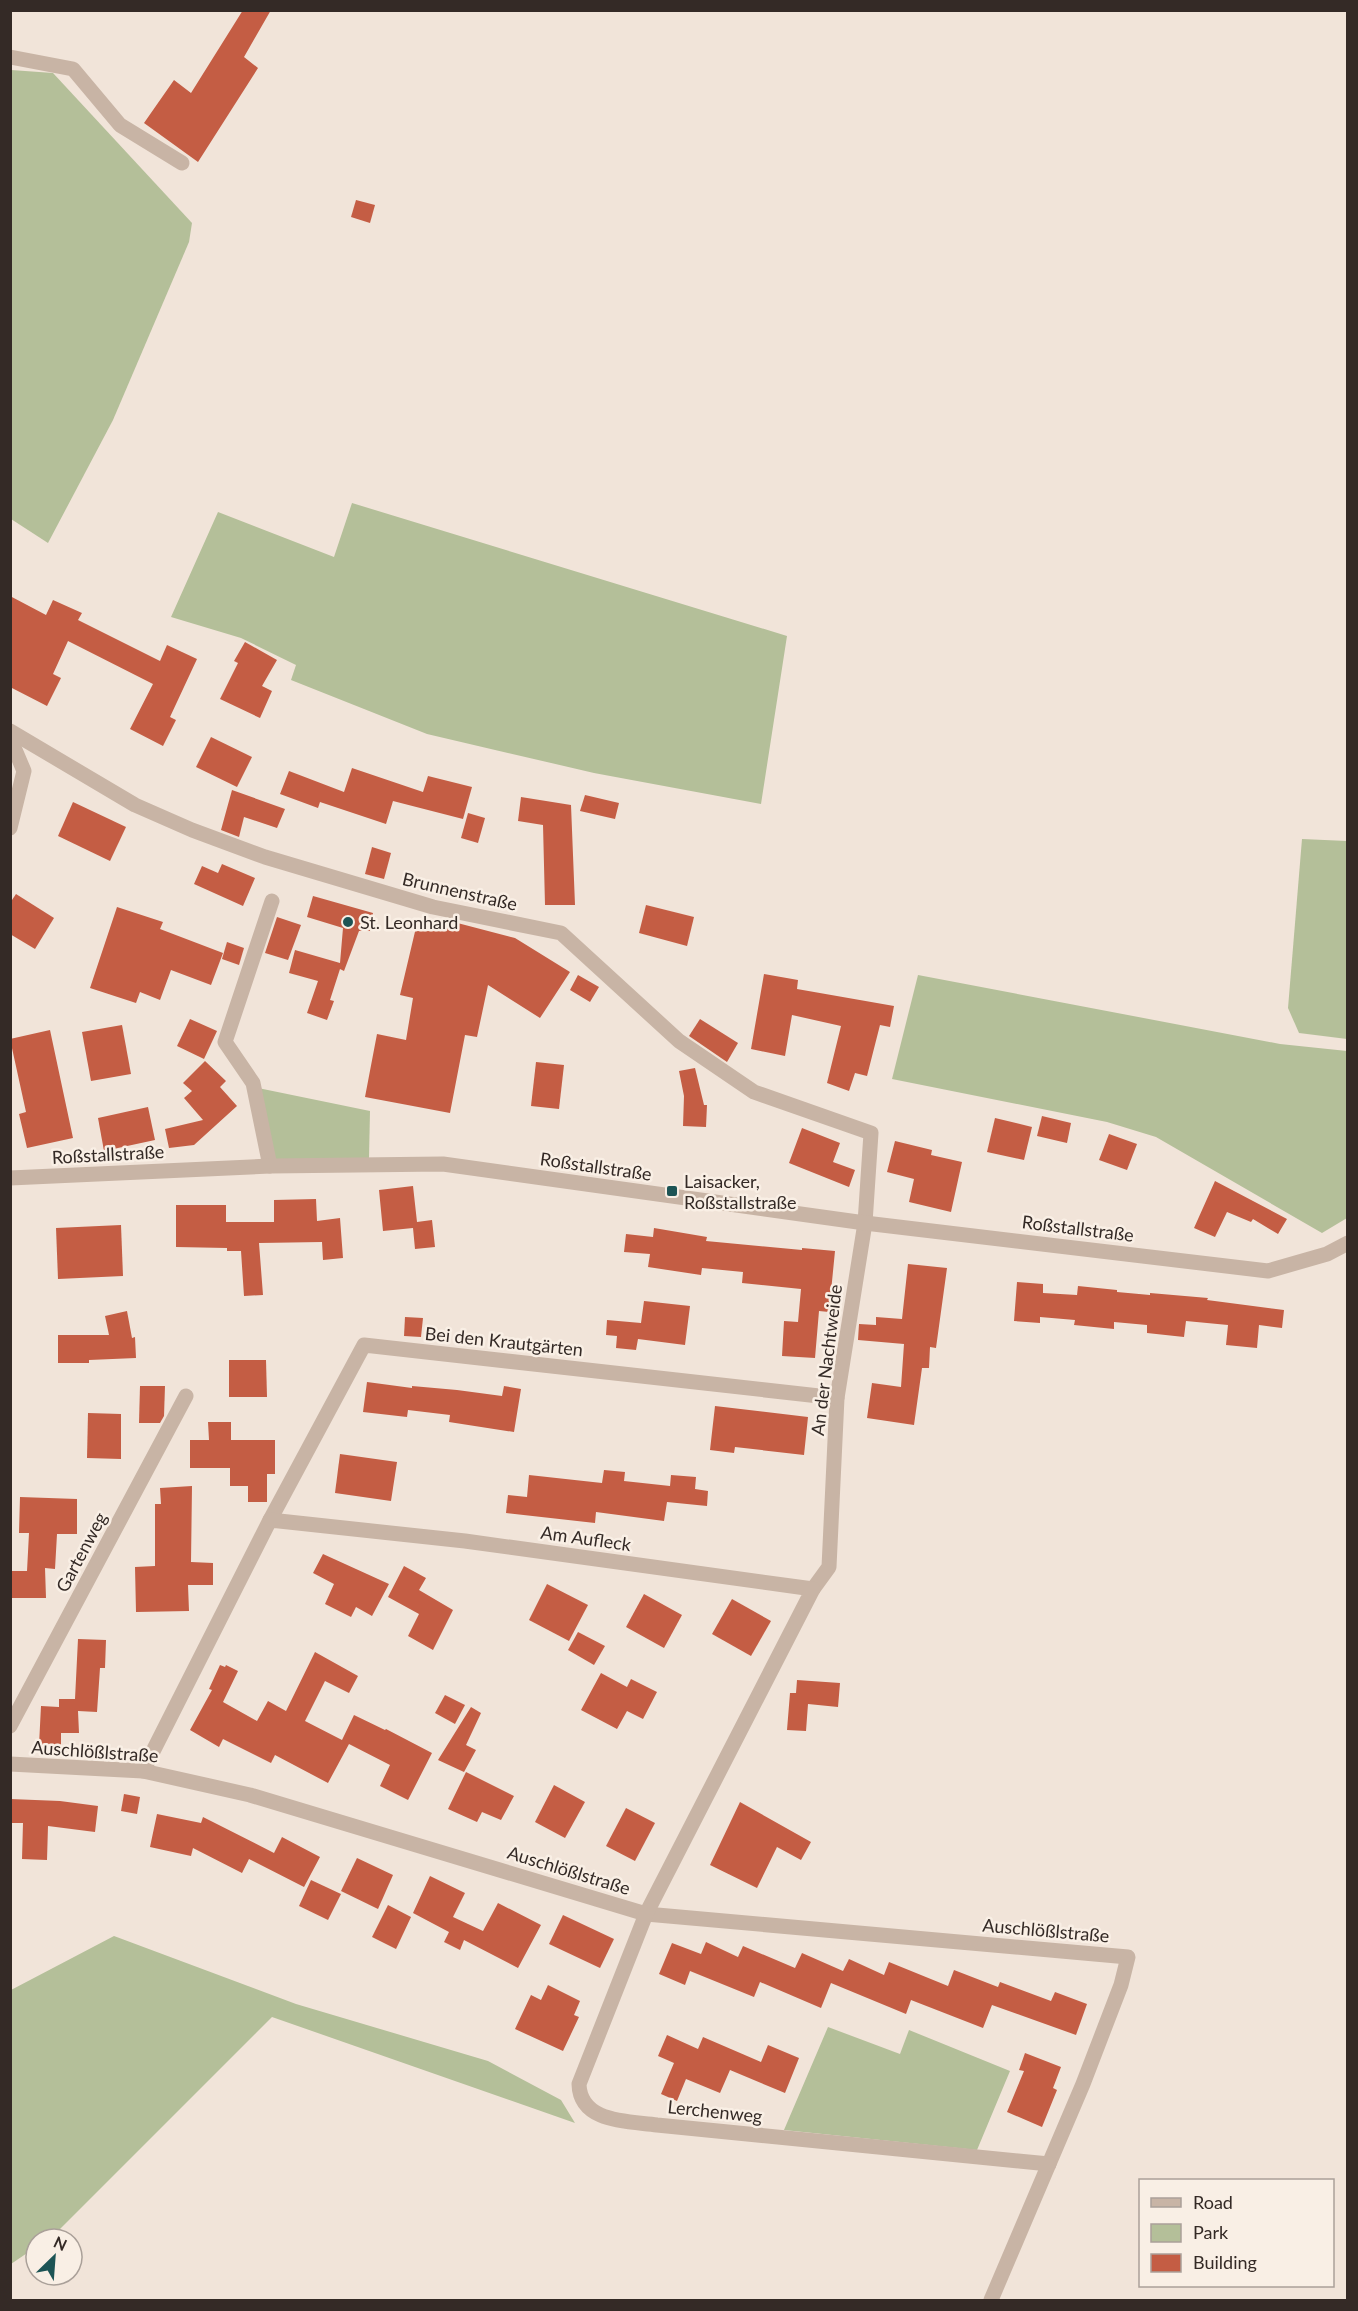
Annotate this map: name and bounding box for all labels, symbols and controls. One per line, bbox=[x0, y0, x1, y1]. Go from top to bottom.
street label: Brunnenstraße bbox=[400, 867, 520, 915]
place label: St. Leonhard bbox=[360, 911, 458, 933]
marker: St. Leonhard bbox=[341, 915, 355, 929]
street label: Roßstallstraße bbox=[51, 1140, 165, 1168]
street label: Roßstallstraße bbox=[539, 1147, 653, 1185]
place label: Laisacker, Roßstallstraße bbox=[684, 1170, 797, 1213]
marker: Laisacker, Roßstallstraße bbox=[665, 1184, 679, 1198]
street label: Roßstallstraße bbox=[1021, 1210, 1135, 1246]
street label: An der Nachtweide bbox=[806, 1283, 846, 1437]
street label: Bei den Krautgärten bbox=[424, 1322, 584, 1360]
street label: Gartenweg bbox=[51, 1508, 111, 1596]
street label: Am Aufleck bbox=[540, 1521, 633, 1555]
street label: Auschlößlstraße bbox=[31, 1736, 159, 1766]
street label: Auschlößlstraße bbox=[505, 1841, 633, 1899]
street label: Auschlößlstraße bbox=[982, 1914, 1110, 1946]
street label: Lerchenweg bbox=[666, 2095, 764, 2127]
legend bbox=[1139, 2179, 1334, 2287]
text: Road bbox=[1193, 2191, 1233, 2213]
text: Park bbox=[1193, 2221, 1229, 2243]
north arrow bbox=[24, 2227, 84, 2287]
text: N bbox=[51, 2232, 70, 2254]
text: Building bbox=[1193, 2251, 1257, 2273]

